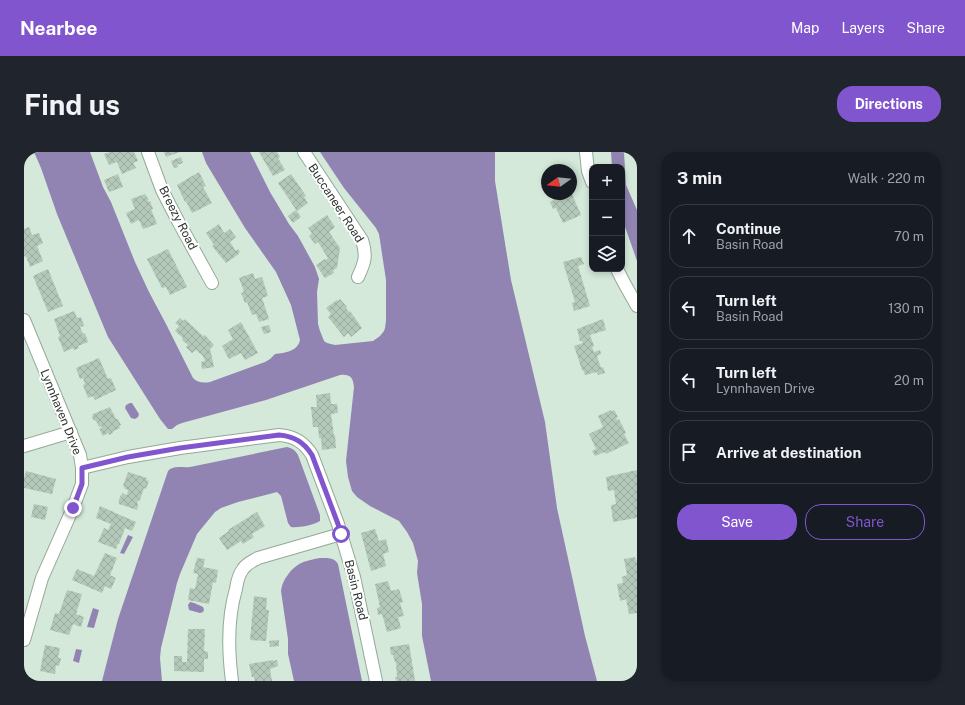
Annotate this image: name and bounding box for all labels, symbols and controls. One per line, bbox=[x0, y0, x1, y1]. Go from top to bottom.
text: Nearbee bbox=[20, 17, 98, 39]
text: Map bbox=[791, 20, 819, 36]
text: Layers bbox=[841, 20, 885, 36]
text: Share bbox=[907, 20, 945, 36]
button: Directions bbox=[837, 86, 941, 122]
text: Find us bbox=[24, 88, 120, 121]
street label: Buccaneer Road bbox=[305, 161, 367, 245]
north arrow bbox=[541, 164, 577, 200]
map controls bbox=[589, 164, 625, 272]
button: + bbox=[589, 164, 625, 200]
text: 3 min bbox=[677, 168, 722, 188]
text: Walk · 220 m bbox=[848, 171, 925, 186]
street label: Breezy Road bbox=[156, 184, 200, 252]
button: − bbox=[589, 200, 625, 236]
text: Continue bbox=[716, 220, 781, 237]
icon: ahead bbox=[678, 225, 700, 247]
text: 70 m bbox=[894, 229, 924, 244]
button: layers bbox=[589, 236, 625, 272]
text: Basin Road bbox=[716, 237, 783, 252]
text: Turn left bbox=[716, 292, 777, 309]
icon: left bbox=[678, 297, 700, 319]
text: 130 m bbox=[888, 301, 924, 316]
text: Basin Road bbox=[716, 309, 783, 324]
text: Turn left bbox=[716, 364, 777, 381]
street label: Lynnhaven Drive bbox=[37, 367, 85, 457]
icon: left bbox=[678, 369, 700, 391]
text: 20 m bbox=[894, 373, 924, 388]
text: Lynnhaven Drive bbox=[716, 381, 815, 396]
icon: arrive bbox=[678, 441, 700, 463]
text: Arrive at destination bbox=[716, 444, 861, 461]
route end bbox=[64, 499, 82, 517]
button: Save bbox=[677, 504, 797, 540]
button: Share bbox=[805, 504, 925, 540]
route start bbox=[332, 525, 350, 543]
street label: Basin Road bbox=[342, 558, 370, 622]

